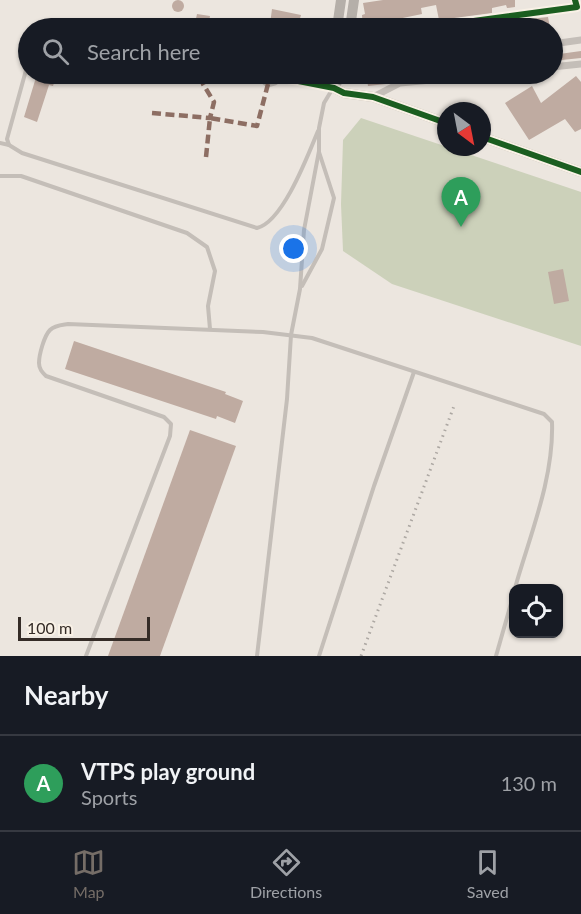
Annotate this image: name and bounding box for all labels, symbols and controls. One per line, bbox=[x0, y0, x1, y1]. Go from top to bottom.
search box bbox=[18, 18, 563, 84]
icon: search bbox=[39, 35, 72, 68]
text: Search here bbox=[87, 38, 200, 65]
north arrow bbox=[437, 102, 491, 156]
pin: A bbox=[442, 178, 480, 227]
your location bbox=[279, 234, 308, 263]
map controls bbox=[509, 584, 563, 638]
button: locate bbox=[509, 584, 563, 638]
scale bar bbox=[18, 614, 150, 642]
text: 100 m bbox=[27, 618, 72, 637]
text: Nearby bbox=[24, 679, 109, 711]
text: VTPS play ground bbox=[81, 758, 255, 785]
text: A bbox=[37, 771, 50, 795]
text: 130 m bbox=[501, 771, 557, 795]
text: Sports bbox=[81, 785, 137, 809]
tab: Map bbox=[72, 846, 105, 901]
tab: Directions bbox=[250, 846, 322, 901]
tab: Saved bbox=[467, 846, 509, 901]

